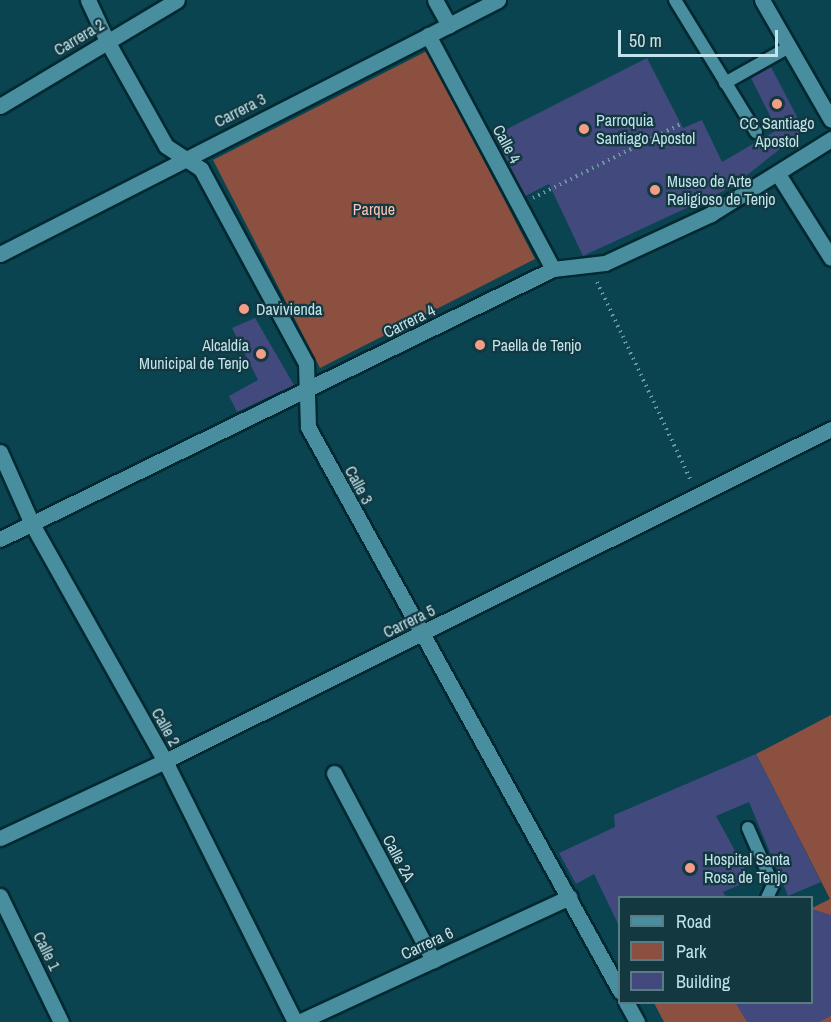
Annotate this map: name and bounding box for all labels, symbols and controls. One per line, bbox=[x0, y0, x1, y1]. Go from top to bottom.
street label: Carrera 2 bbox=[50, 15, 108, 59]
scale bar bbox=[621, 18, 782, 56]
text: 50 m bbox=[629, 28, 662, 53]
street label: Carrera 3 bbox=[211, 89, 269, 131]
marker: CC Santiago Apostol bbox=[770, 97, 784, 111]
place label: Parroquia Santiago Apostol bbox=[596, 110, 696, 148]
place label: CC Santiago Apostol bbox=[739, 113, 815, 151]
street label: Calle 4 bbox=[489, 121, 525, 167]
marker: Parroquia Santiago Apostol bbox=[577, 122, 591, 136]
place label: Museo de Arte Religioso de Tenjo bbox=[667, 171, 776, 209]
marker: Museo de Arte Religioso de Tenjo bbox=[648, 183, 662, 197]
park label: Parque bbox=[353, 199, 395, 219]
place label: Davivienda bbox=[256, 299, 322, 319]
street label: Carrera 4 bbox=[380, 300, 438, 342]
marker: Davivienda bbox=[237, 302, 251, 316]
place label: Alcaldía Municipal de Tenjo bbox=[139, 335, 249, 373]
place label: Paella de Tenjo bbox=[492, 335, 582, 355]
marker: Paella de Tenjo bbox=[473, 338, 487, 352]
marker: Alcaldía Municipal de Tenjo bbox=[254, 347, 268, 361]
street label: Calle 3 bbox=[341, 462, 377, 508]
street label: Carrera 5 bbox=[380, 600, 438, 642]
street label: Calle 2 bbox=[148, 704, 184, 750]
street label: Calle 2A bbox=[379, 832, 419, 884]
place label: Hospital Santa Rosa de Tenjo bbox=[704, 849, 790, 887]
marker: Hospital Santa Rosa de Tenjo bbox=[681, 859, 699, 877]
legend bbox=[618, 896, 813, 1004]
text: Road bbox=[676, 909, 711, 934]
street label: Carrera 6 bbox=[398, 923, 456, 963]
street label: Calle 1 bbox=[29, 928, 65, 974]
text: Park bbox=[676, 939, 706, 964]
text: Building bbox=[676, 969, 730, 994]

